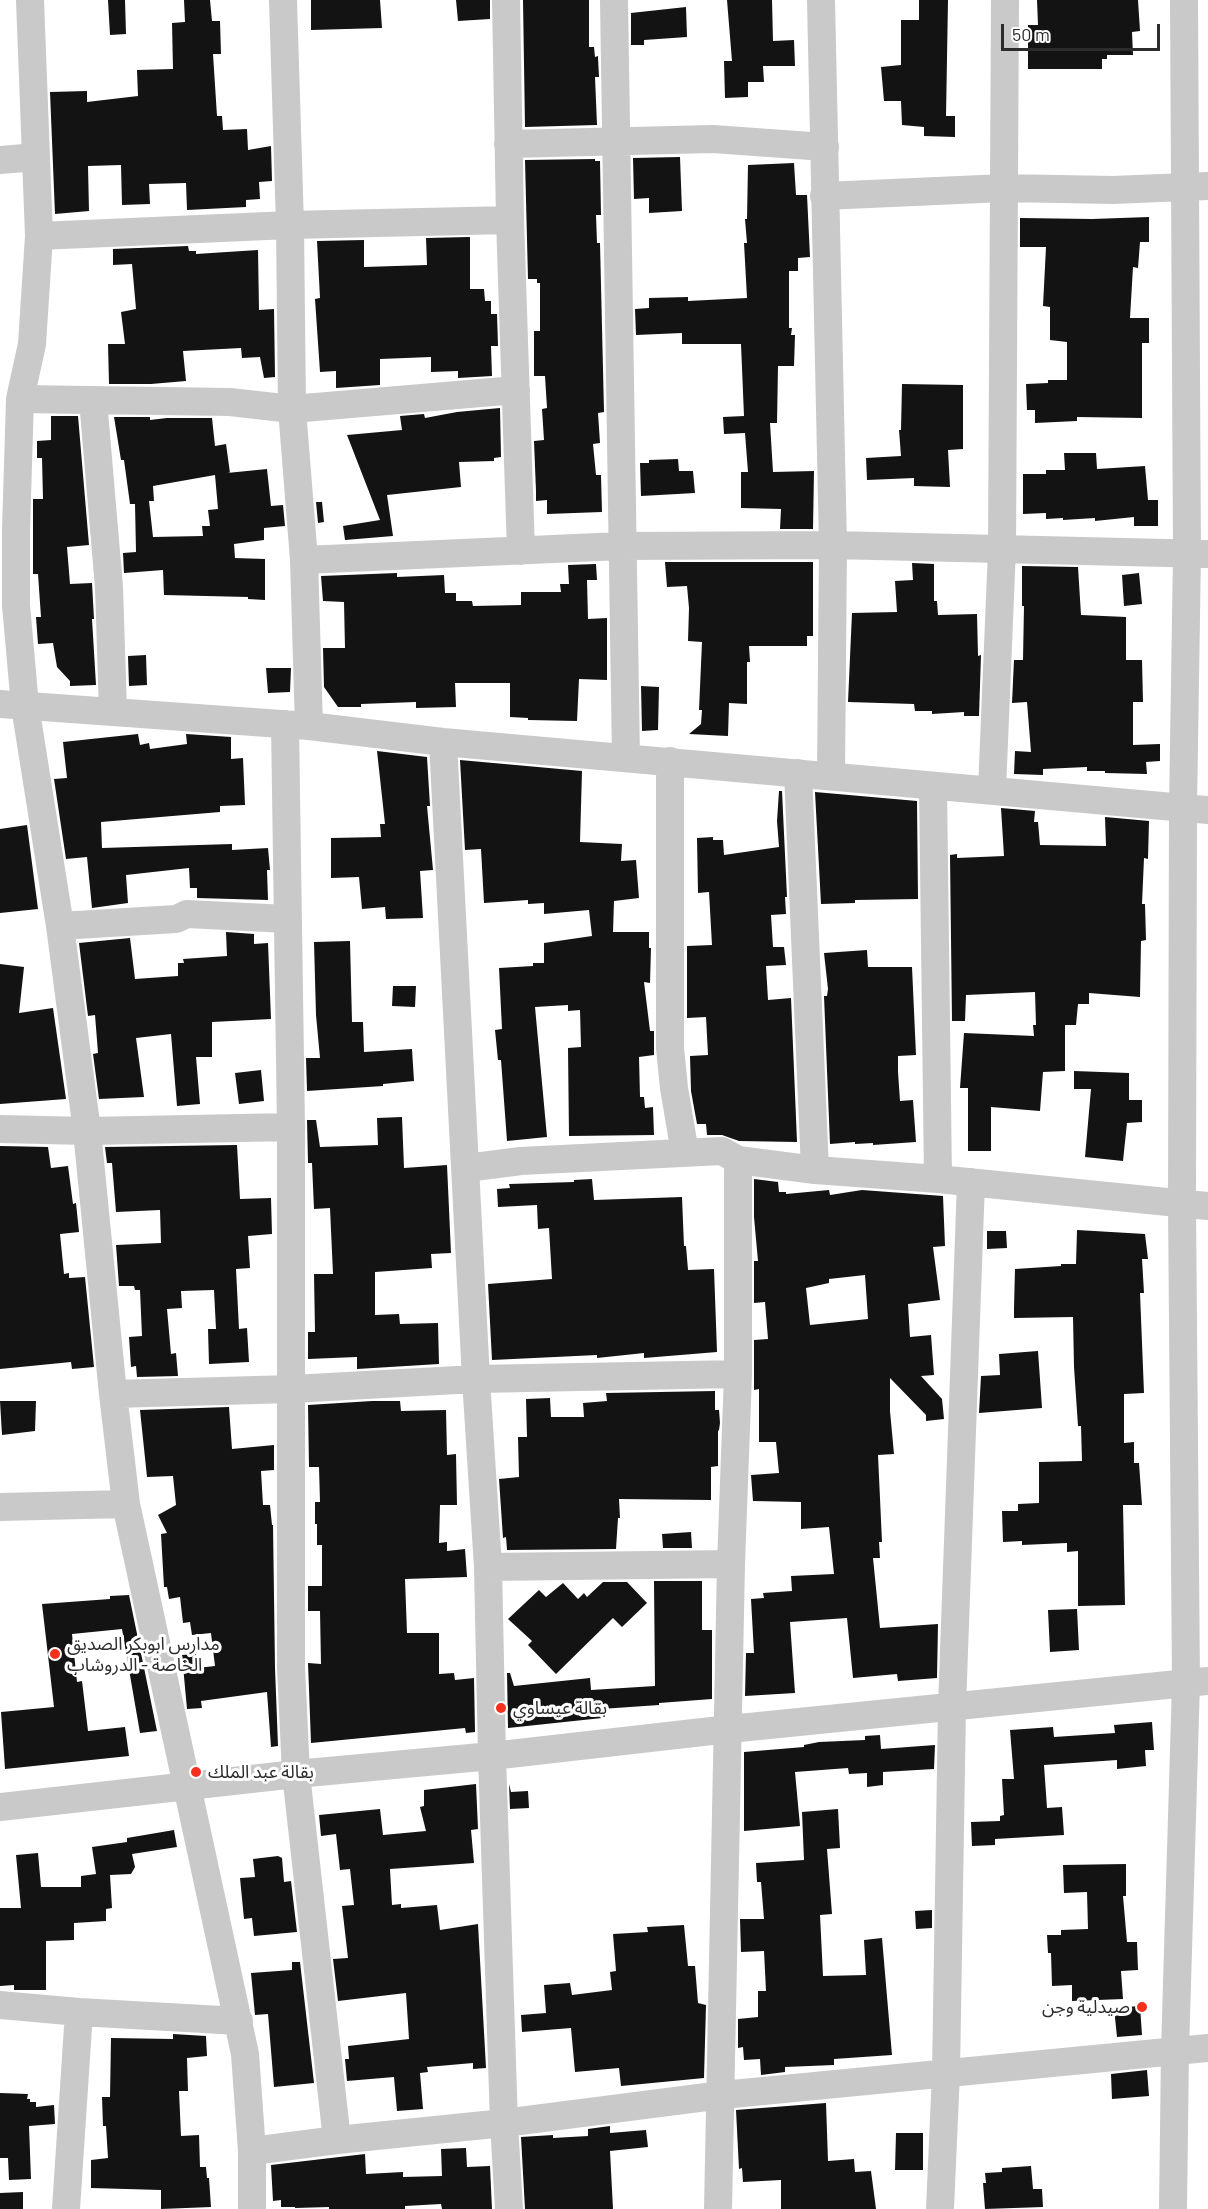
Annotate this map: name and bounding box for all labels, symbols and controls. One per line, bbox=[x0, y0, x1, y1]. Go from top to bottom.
scale bar bbox=[1004, 12, 1163, 50]
text: 50 m bbox=[1012, 23, 1050, 45]
place label: مدارس ابوبكر الصديق الخاصة - الدروشاب bbox=[67, 1633, 220, 1676]
marker: مدارس ابوبكر الصديق الخاصة - الدروشاب bbox=[48, 1647, 62, 1661]
place label: بقالة عيساوي bbox=[513, 1697, 607, 1719]
marker: بقالة عيساوي bbox=[494, 1701, 508, 1715]
place label: بقالة عبد الملك bbox=[208, 1761, 314, 1783]
marker: بقالة عبد الملك bbox=[189, 1765, 203, 1779]
place label: صيدلية وجن bbox=[1042, 1996, 1130, 2018]
marker: صيدلية وجن bbox=[1135, 2000, 1149, 2014]

